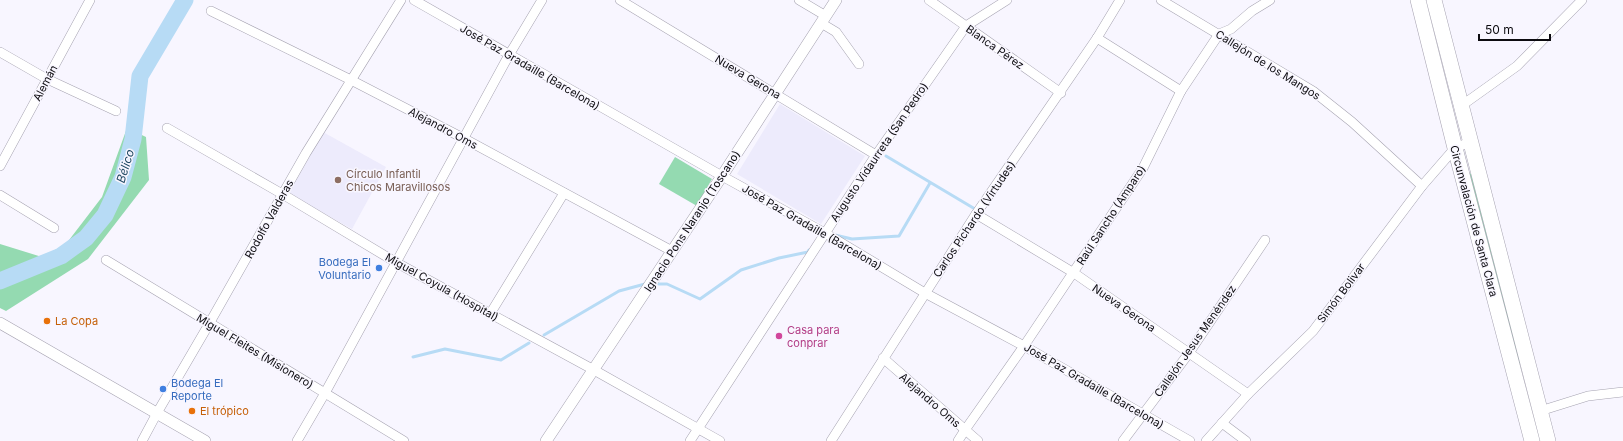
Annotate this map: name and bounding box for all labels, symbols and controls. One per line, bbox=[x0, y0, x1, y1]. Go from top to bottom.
scale bar bbox=[1479, 16, 1550, 42]
street label: José Paz Gradaille (Barcelona) bbox=[457, 21, 603, 113]
street label: Blanca Pérez bbox=[963, 22, 1027, 72]
text: 50 m bbox=[1485, 22, 1514, 37]
street label: Callejón de los Mangos bbox=[1213, 27, 1323, 103]
street label: Nueva Gerona bbox=[713, 52, 783, 102]
street label: Alemán bbox=[30, 63, 60, 103]
street label: Augusto Vidaurreta (San Pedro) bbox=[827, 80, 931, 224]
street label: Alejandro Oms bbox=[406, 104, 480, 152]
street label: Circunvalación de Santa Clara bbox=[1447, 144, 1501, 298]
water label: Bélico bbox=[113, 147, 137, 185]
street label: Ignacio Pons Naranjo (Toscano) bbox=[641, 148, 743, 294]
street label: Carlos Pichardo (Virtudes) bbox=[930, 158, 1018, 280]
street label: Raúl Sancho (Amparo) bbox=[1073, 162, 1149, 268]
place label: Círculo Infantil Chicos Maravillosos bbox=[346, 167, 450, 194]
marker: Círculo Infantil Chicos Maravillosos bbox=[333, 175, 343, 185]
street label: Rodolfo Valderas bbox=[242, 177, 297, 261]
street label: José Paz Gradaille (Barcelona) bbox=[739, 181, 885, 273]
street label: Miguel Coyula (Hospital) bbox=[383, 250, 501, 324]
place label: Bodega El Voluntario bbox=[318, 255, 371, 282]
street label: Simón Bolivar bbox=[1314, 260, 1368, 326]
marker: Bodega El Voluntario bbox=[374, 263, 384, 273]
street label: Nueva Gerona bbox=[1090, 281, 1158, 335]
street label: Callejón Jesus Menéndez bbox=[1151, 282, 1239, 400]
street label: Miguel Fleites (Misionero) bbox=[194, 310, 316, 392]
place label: La Copa bbox=[55, 314, 98, 328]
marker: La Copa bbox=[42, 316, 52, 326]
place label: Casa para conprar bbox=[787, 323, 840, 350]
marker: Casa para conprar bbox=[774, 331, 784, 341]
street label: José Paz Gradaille (Barcelona) bbox=[1021, 340, 1167, 432]
street label: Alejandro Oms bbox=[897, 370, 964, 430]
place label: Bodega El Reporte bbox=[171, 376, 223, 403]
marker: Bodega El Reporte bbox=[158, 384, 168, 394]
place label: El trópico bbox=[200, 404, 249, 418]
marker: El trópico bbox=[187, 406, 197, 416]

